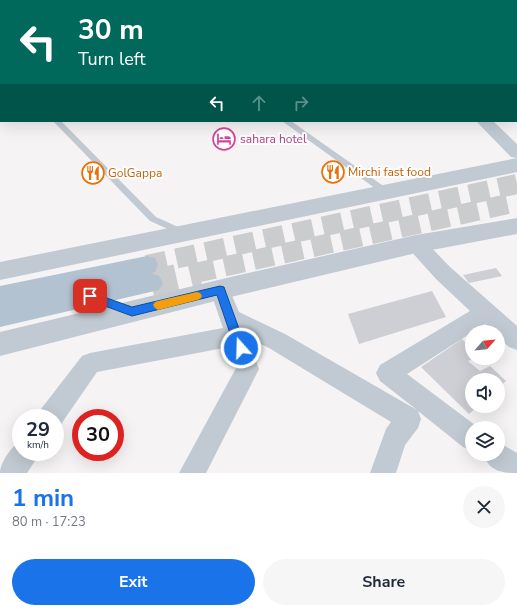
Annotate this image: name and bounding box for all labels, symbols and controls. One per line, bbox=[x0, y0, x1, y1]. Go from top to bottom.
text: 30 m bbox=[78, 11, 144, 49]
icon: left bbox=[12, 16, 64, 68]
text: Turn left bbox=[78, 47, 146, 71]
icon: left bbox=[206, 92, 228, 114]
icon: ahead bbox=[248, 92, 270, 114]
icon: right bbox=[290, 92, 312, 114]
hotel icon: sahara hotel bbox=[211, 126, 237, 152]
place label: sahara hotel bbox=[240, 131, 307, 147]
restaurant icon: Mirchi fast food bbox=[320, 159, 346, 185]
restaurant icon: GolGappa bbox=[80, 160, 106, 186]
place label: Mirchi fast food bbox=[348, 164, 431, 180]
place label: GolGappa bbox=[108, 165, 162, 181]
pin bbox=[73, 279, 107, 313]
icon: arrive bbox=[79, 285, 101, 307]
north arrow bbox=[465, 325, 505, 365]
map controls bbox=[465, 325, 505, 461]
position arrow bbox=[220, 327, 262, 369]
button: sound bbox=[465, 373, 505, 413]
speed limit sign: 30 bbox=[72, 409, 124, 461]
text: 29 bbox=[26, 416, 50, 443]
button: layers bbox=[465, 421, 505, 461]
text: km/h bbox=[27, 438, 49, 452]
text: 1 min bbox=[12, 482, 74, 514]
button: close bbox=[463, 486, 505, 528]
text: 80 m · 17:23 bbox=[12, 513, 86, 531]
button: Exit bbox=[12, 559, 255, 605]
button: Share bbox=[263, 559, 505, 605]

